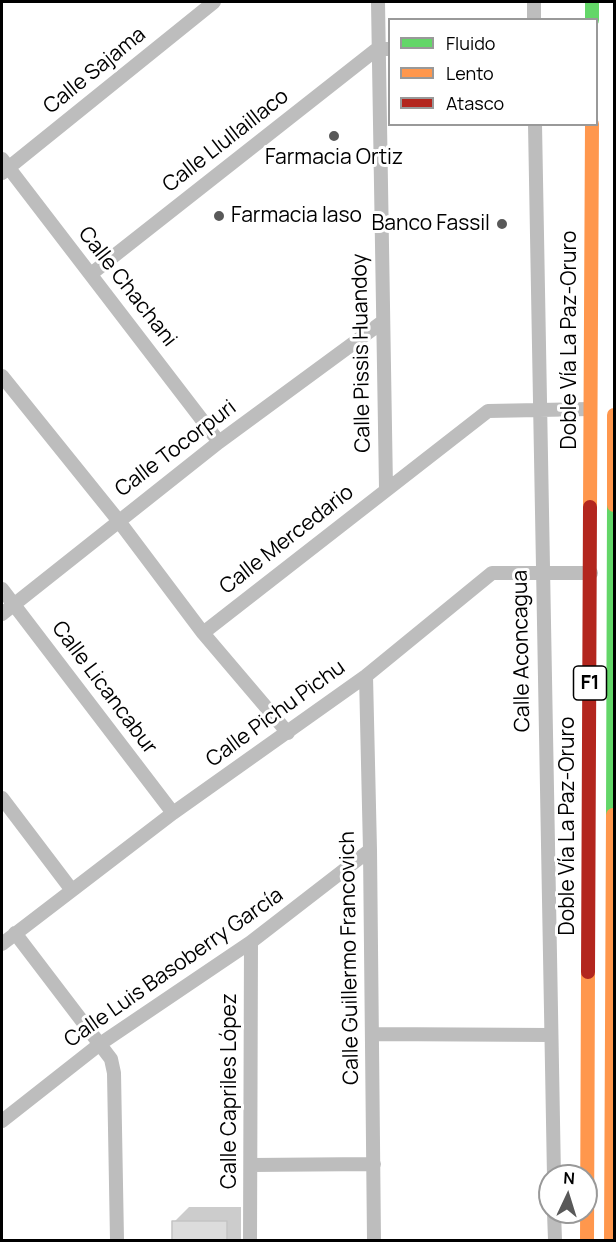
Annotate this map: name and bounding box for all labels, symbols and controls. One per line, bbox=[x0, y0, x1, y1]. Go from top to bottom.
legend bbox=[388, 18, 598, 126]
street label: Calle Sajama bbox=[39, 22, 151, 120]
text: Fluido bbox=[446, 31, 495, 55]
text: Lento bbox=[446, 61, 494, 85]
street label: Calle Llullaillaco bbox=[158, 84, 294, 198]
text: Atasco bbox=[446, 91, 504, 115]
marker: Farmacia Ortiz bbox=[327, 129, 341, 143]
place label: Farmacia Ortiz bbox=[265, 145, 403, 171]
place label: Farmacia Iaso bbox=[231, 203, 362, 229]
marker: Farmacia Iaso bbox=[212, 209, 226, 223]
place label: Banco Fassil bbox=[371, 211, 490, 237]
marker: Banco Fassil bbox=[495, 217, 509, 231]
street label: Calle Chachani bbox=[72, 222, 182, 352]
street label: Doble Vía La Paz-Oruro bbox=[557, 231, 583, 449]
street label: Calle Pissis Huandoy bbox=[348, 253, 376, 453]
street label: Calle Tocorpuri bbox=[111, 395, 241, 503]
street label: Calle Mercedario bbox=[215, 480, 359, 600]
street label: Calle Aconcagua bbox=[508, 570, 536, 732]
street label: Calle Licancabur bbox=[46, 617, 162, 759]
street label: Calle Pichu Pichu bbox=[202, 655, 350, 773]
road number: F1 bbox=[574, 666, 606, 700]
street label: Doble Vía La Paz-Oruro bbox=[555, 717, 581, 935]
street label: Calle Guillermo Francovich bbox=[335, 831, 365, 1085]
street label: Calle Luis Basoberry García bbox=[60, 883, 288, 1053]
street label: Calle Capriles López bbox=[217, 993, 243, 1189]
north arrow bbox=[538, 1164, 598, 1224]
text: N bbox=[563, 1167, 576, 1189]

